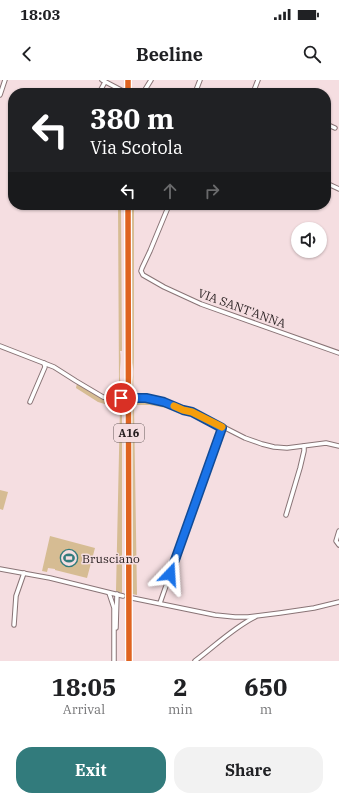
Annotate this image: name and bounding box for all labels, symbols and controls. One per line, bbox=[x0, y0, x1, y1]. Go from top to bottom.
text: 18:03 bbox=[20, 5, 61, 24]
icon: back bbox=[16, 43, 38, 65]
text: Beeline bbox=[136, 43, 203, 66]
icon: search bbox=[301, 43, 323, 65]
text: 380 m bbox=[90, 100, 174, 137]
icon: left bbox=[24, 104, 76, 156]
text: Via Scotola bbox=[90, 136, 183, 159]
icon: left bbox=[117, 180, 139, 202]
icon: ahead bbox=[159, 180, 181, 202]
icon: right bbox=[201, 180, 223, 202]
map controls bbox=[291, 222, 327, 258]
button: sound bbox=[291, 222, 327, 258]
street label: VIA SANT'ANNA bbox=[196, 285, 289, 331]
pin bbox=[104, 381, 138, 415]
icon: arrive bbox=[110, 387, 132, 409]
road number: A16 bbox=[114, 424, 144, 442]
sports icon: Brusciano bbox=[59, 548, 79, 568]
place label: Brusciano bbox=[82, 551, 140, 566]
position arrow bbox=[149, 553, 191, 595]
text: 18:05 bbox=[52, 671, 116, 703]
text: 2 bbox=[173, 671, 188, 703]
text: 650 bbox=[244, 671, 287, 703]
text: Arrival bbox=[63, 701, 105, 718]
text: min bbox=[168, 701, 193, 718]
text: m bbox=[260, 701, 272, 718]
button: Exit bbox=[16, 747, 166, 793]
button: Share bbox=[174, 747, 323, 793]

